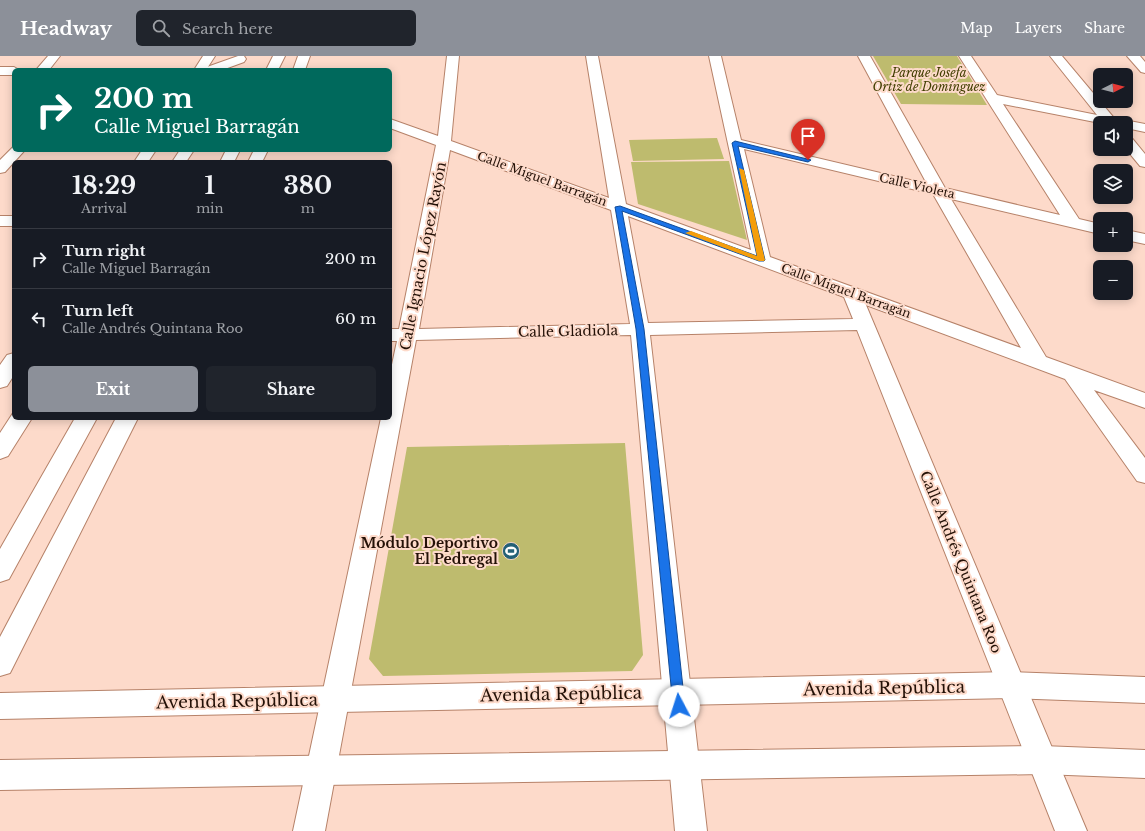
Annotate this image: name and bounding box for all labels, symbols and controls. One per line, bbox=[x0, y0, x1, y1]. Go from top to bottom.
search box bbox=[136, 10, 416, 46]
text: Headway bbox=[20, 17, 112, 40]
icon: search bbox=[150, 17, 172, 39]
text: Search here bbox=[182, 19, 273, 38]
text: Map bbox=[960, 19, 993, 37]
text: Layers bbox=[1015, 19, 1062, 37]
text: Share bbox=[1084, 19, 1125, 37]
park label: Parque Josefa Ortiz de Domínguez bbox=[873, 65, 985, 94]
north arrow bbox=[1093, 68, 1133, 108]
map controls bbox=[1093, 68, 1133, 300]
text: 200 m bbox=[94, 81, 193, 116]
icon: right bbox=[28, 84, 80, 136]
text: Calle Miguel Barragán bbox=[94, 116, 300, 138]
button: sound bbox=[1093, 116, 1133, 156]
pin bbox=[791, 119, 825, 160]
icon: arrive bbox=[797, 125, 819, 147]
street label: Calle Miguel Barragán bbox=[475, 148, 609, 209]
street label: Calle Ignacio López Rayón bbox=[396, 160, 450, 352]
button: layers bbox=[1093, 164, 1133, 204]
street label: Calle Violeta bbox=[878, 170, 957, 202]
text: 18:29 bbox=[72, 171, 136, 200]
text: 1 bbox=[205, 171, 215, 200]
text: 380 bbox=[283, 171, 332, 200]
text: Arrival bbox=[81, 200, 127, 217]
text: min bbox=[196, 200, 223, 217]
text: m bbox=[301, 200, 315, 217]
button: + bbox=[1093, 212, 1133, 252]
text: Turn right bbox=[62, 241, 145, 260]
icon: right bbox=[28, 248, 50, 270]
text: 200 m bbox=[325, 249, 376, 268]
text: Calle Miguel Barragán bbox=[62, 260, 211, 277]
street label: Calle Miguel Barragán bbox=[779, 260, 913, 321]
button: − bbox=[1093, 260, 1133, 300]
text: Turn left bbox=[62, 301, 133, 320]
icon: left bbox=[28, 308, 50, 330]
text: 60 m bbox=[335, 309, 376, 328]
text: Calle Andrés Quintana Roo bbox=[62, 320, 243, 337]
street label: Calle Gladiola bbox=[518, 321, 619, 341]
button: Exit bbox=[28, 366, 198, 412]
button: Share bbox=[206, 366, 376, 412]
street label: Calle Andrés Quintana Roo bbox=[916, 468, 1006, 656]
place label: Módulo Deportivo El Pedregal bbox=[361, 534, 498, 568]
sports icon: Módulo Deportivo El Pedregal bbox=[501, 541, 521, 561]
street label: Avenida República bbox=[802, 677, 966, 700]
street label: Avenida República bbox=[479, 683, 643, 706]
position arrow bbox=[658, 685, 700, 727]
street label: Avenida República bbox=[155, 690, 319, 713]

